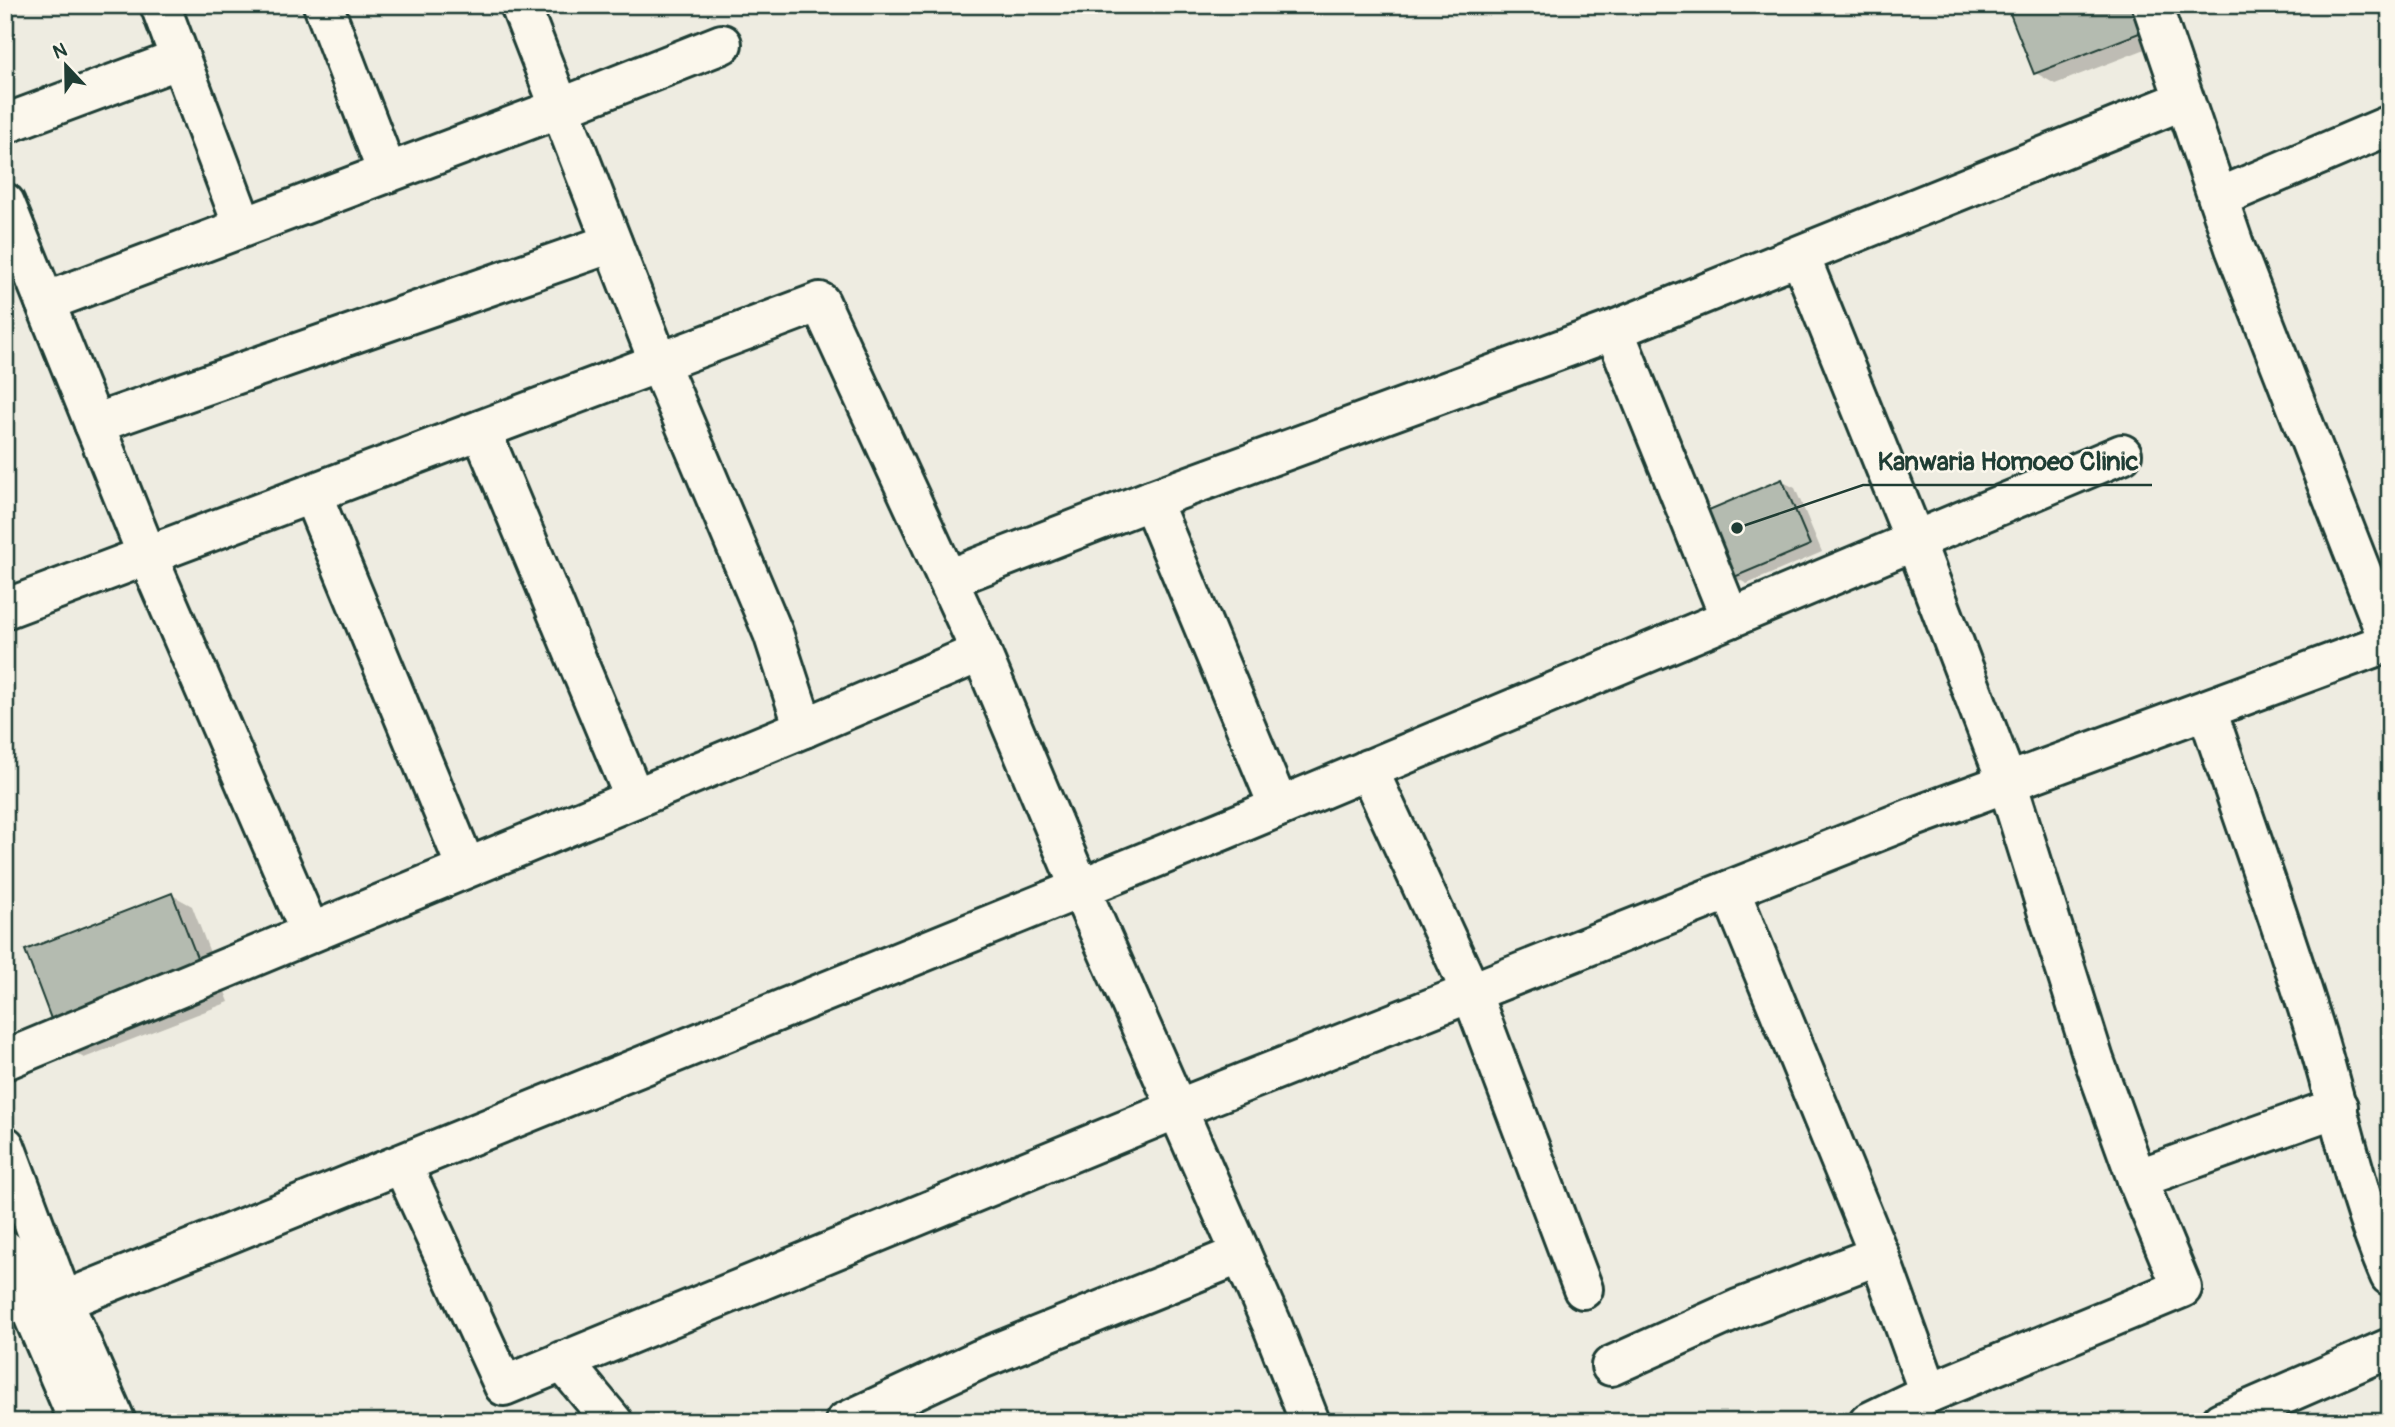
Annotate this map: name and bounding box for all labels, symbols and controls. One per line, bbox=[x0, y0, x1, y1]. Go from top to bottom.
north arrow bbox=[32, 32, 102, 102]
text: N bbox=[50, 38, 71, 65]
callout: Kanwaria Homoeo Clinic bbox=[1863, 438, 2152, 485]
text: Kanwaria Homoeo Clinic bbox=[1877, 446, 2139, 478]

